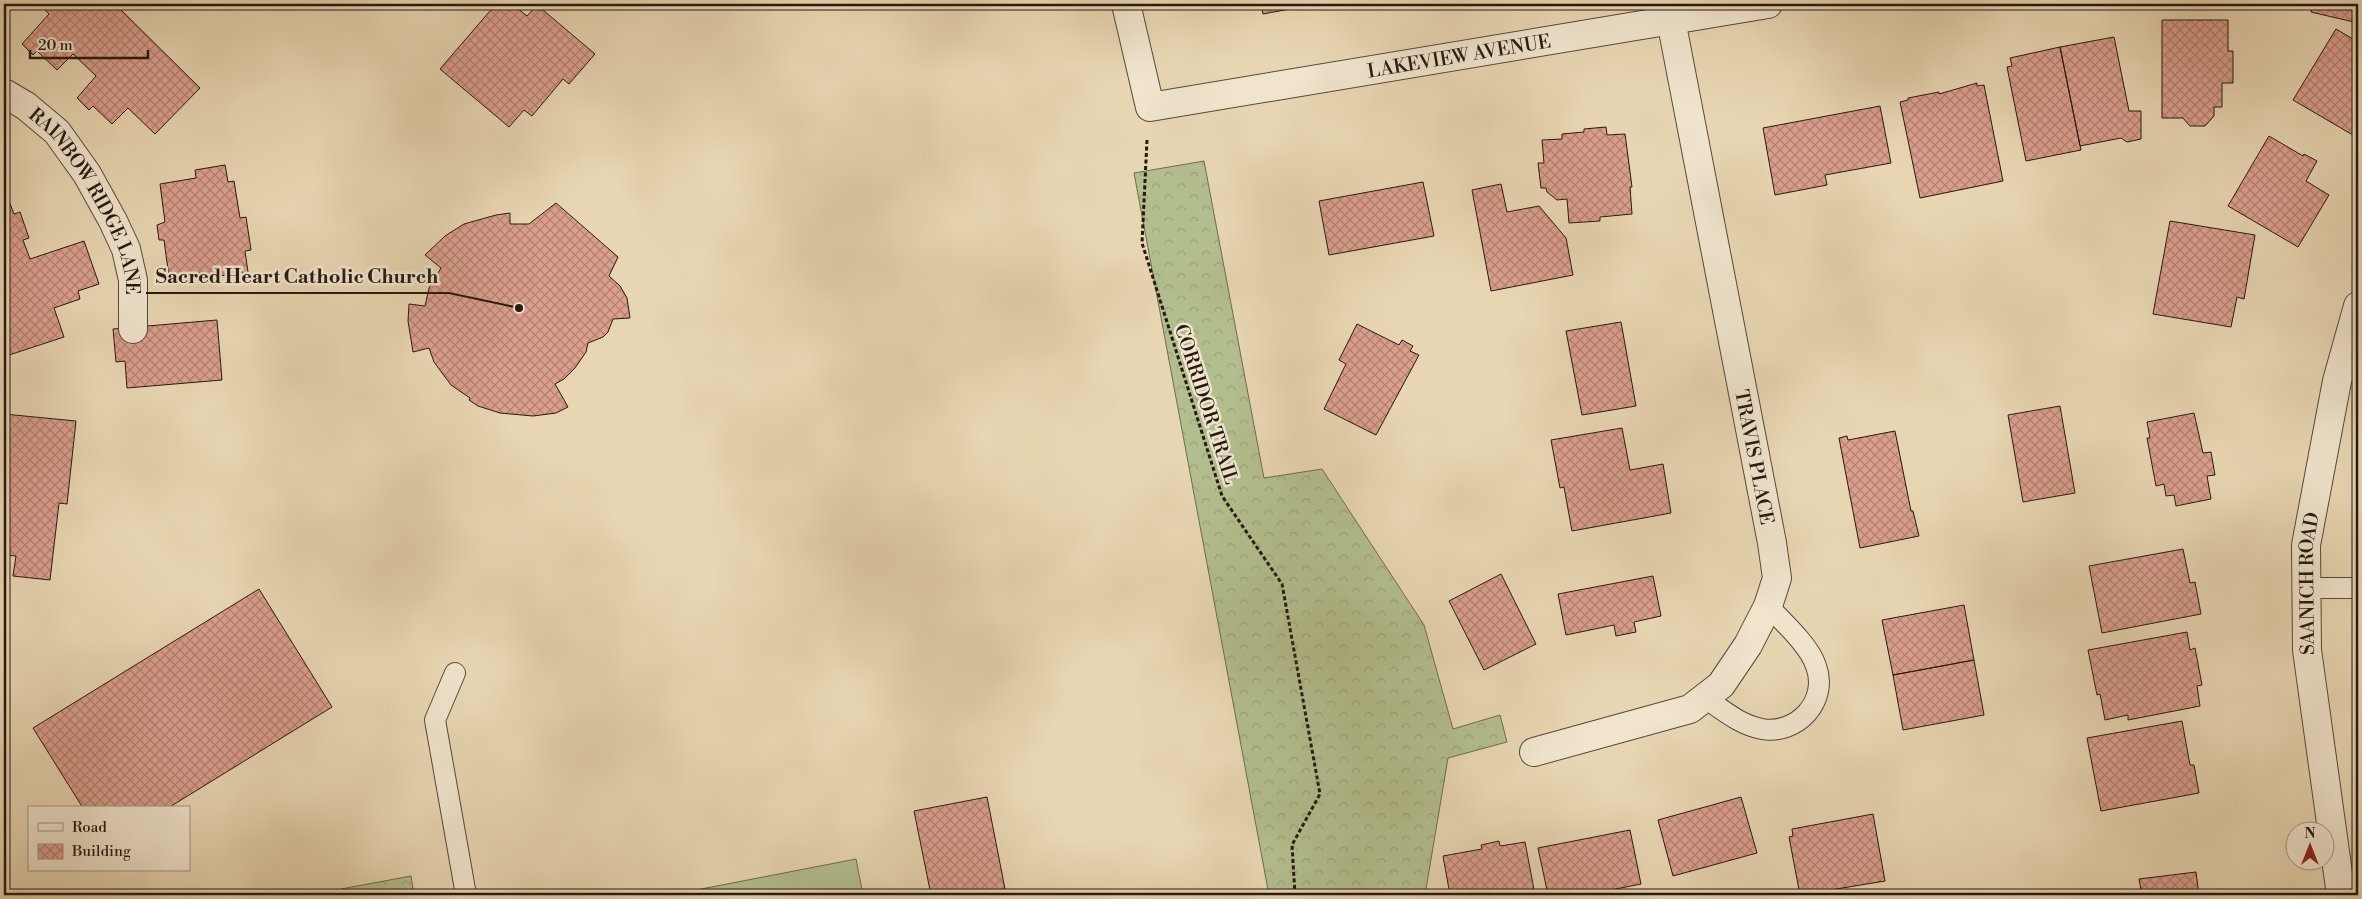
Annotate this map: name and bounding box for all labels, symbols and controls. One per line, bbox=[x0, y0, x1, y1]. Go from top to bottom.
scale bar bbox=[30, 28, 148, 60]
street label: LAKEVIEW AVENUE bbox=[1366, 29, 1553, 84]
text: 20 m bbox=[38, 36, 73, 55]
street label: RAINBOW RIDGE LANE bbox=[24, 103, 144, 295]
callout: Sacred Heart Catholic Church bbox=[146, 258, 449, 293]
text: Sacred Heart Catholic Church bbox=[156, 265, 439, 290]
street label: CORRIDOR TRAIL bbox=[1169, 321, 1243, 487]
street label: TRAVIS PLACE bbox=[1729, 388, 1779, 527]
street label: SAANICH ROAD bbox=[2295, 510, 2325, 655]
legend bbox=[28, 806, 190, 872]
text: Road bbox=[72, 818, 107, 837]
north arrow bbox=[2284, 822, 2334, 872]
text: N bbox=[2304, 825, 2316, 843]
text: Building bbox=[71, 842, 131, 861]

